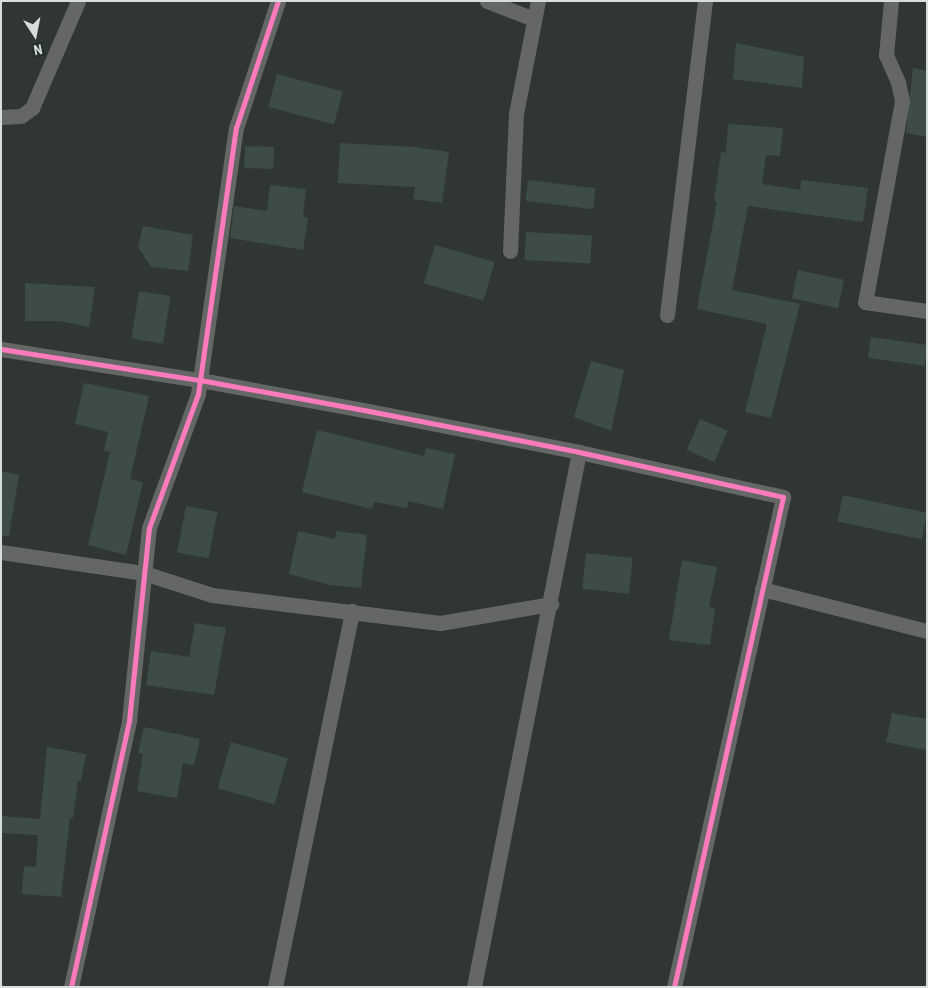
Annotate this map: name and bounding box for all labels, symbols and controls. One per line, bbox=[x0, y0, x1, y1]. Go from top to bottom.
north arrow bbox=[10, 10, 60, 60]
text: N bbox=[32, 41, 44, 58]

